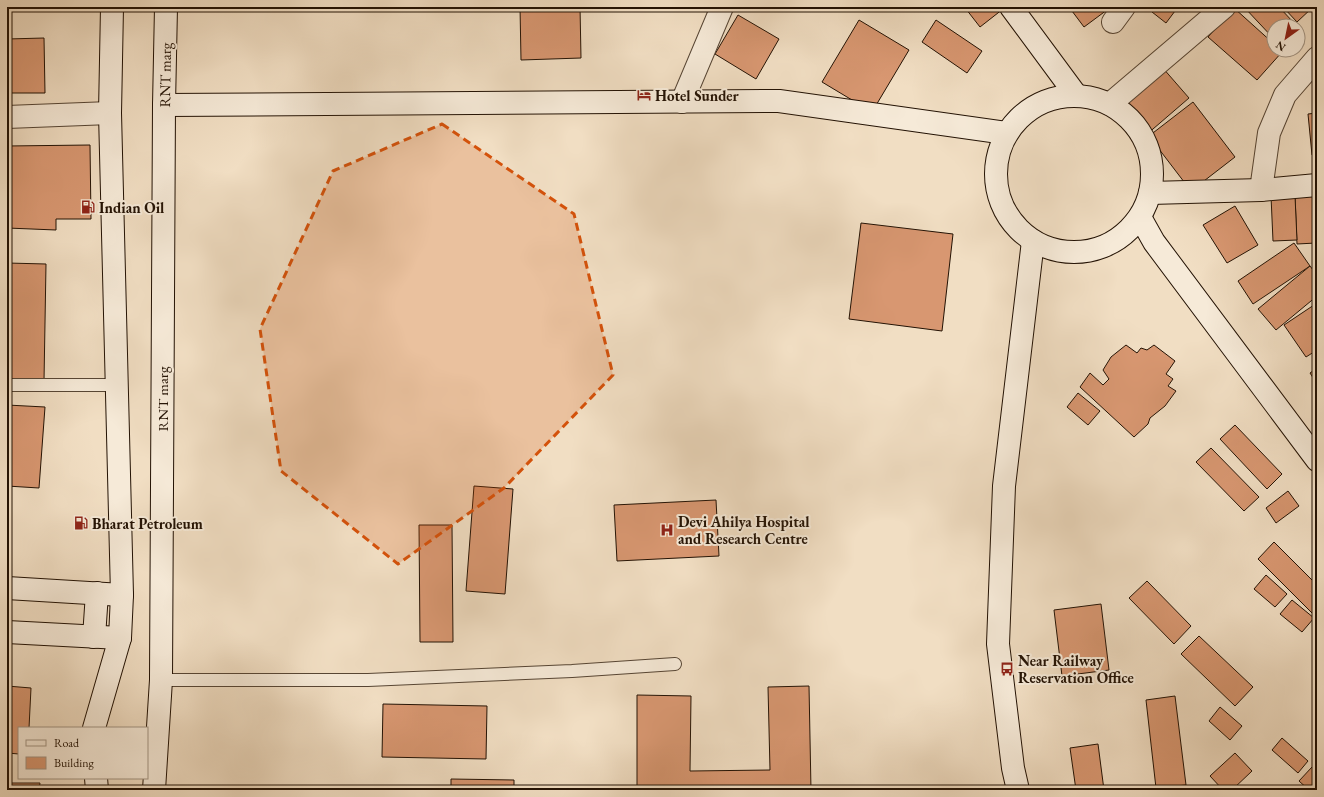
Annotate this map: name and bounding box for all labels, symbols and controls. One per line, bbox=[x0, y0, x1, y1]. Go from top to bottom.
north arrow bbox=[1266, 18, 1306, 58]
text: N bbox=[1273, 38, 1288, 55]
street label: RNT marg bbox=[155, 42, 175, 108]
place label: Hotel Sunder bbox=[655, 86, 740, 105]
hotel icon: Hotel Sunder bbox=[636, 87, 652, 103]
place label: Indian Oil bbox=[99, 198, 165, 217]
fuel station icon: Indian Oil bbox=[80, 199, 96, 215]
street label: RNT marg bbox=[153, 366, 172, 431]
place label: Devi Ahilya Hospital and Research Centre bbox=[678, 512, 810, 548]
place label: Bharat Petroleum bbox=[92, 514, 203, 533]
fuel station icon: Bharat Petroleum bbox=[73, 515, 89, 531]
hospital icon: Devi Ahilya Hospital and Research Centre bbox=[659, 522, 675, 538]
place label: Near Railway Reservation Office bbox=[1018, 651, 1134, 687]
bus stop icon: Near Railway Reservation Office bbox=[999, 661, 1015, 677]
legend bbox=[18, 727, 148, 779]
text: Road bbox=[54, 735, 80, 751]
text: Building bbox=[54, 755, 95, 771]

